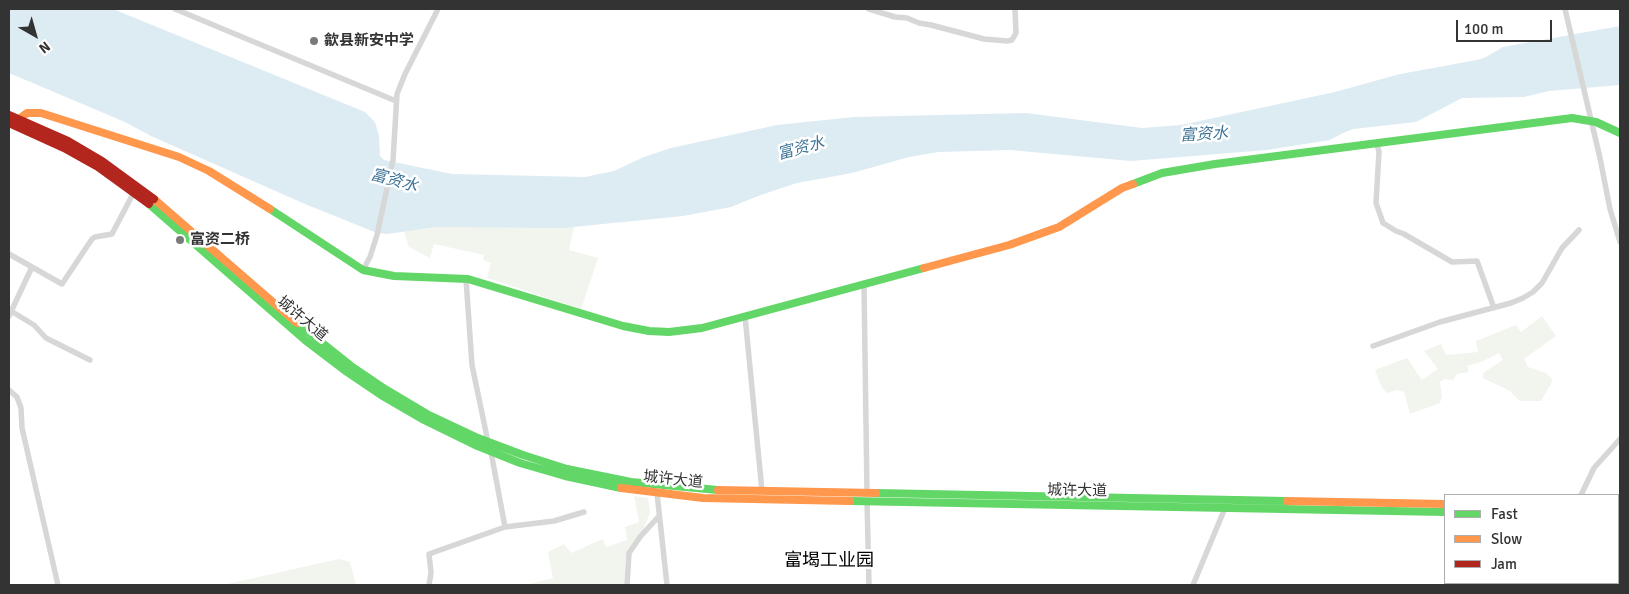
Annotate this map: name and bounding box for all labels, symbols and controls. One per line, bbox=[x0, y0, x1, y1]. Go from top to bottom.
north arrow bbox=[10, 10, 60, 60]
scale bar bbox=[1459, 10, 1555, 42]
text: 100 m bbox=[1464, 20, 1504, 38]
place label: 歙县新安中学 bbox=[324, 32, 414, 50]
marker: 歙县新安中学 bbox=[308, 35, 320, 47]
text: N bbox=[35, 38, 54, 57]
water label: 富资水 bbox=[1180, 124, 1228, 146]
water label: 富资水 bbox=[775, 134, 827, 164]
water label: 富资水 bbox=[368, 166, 420, 196]
place label: 富资二桥 bbox=[190, 231, 250, 249]
marker: 富资二桥 bbox=[174, 234, 186, 246]
street label: 城许大道 bbox=[273, 293, 331, 345]
street label: 城许大道 bbox=[642, 468, 704, 492]
street label: 城许大道 bbox=[1047, 481, 1107, 501]
legend bbox=[1444, 494, 1619, 584]
text: Fast bbox=[1491, 505, 1518, 523]
text: Slow bbox=[1491, 530, 1522, 548]
district label: 富堨工业园 bbox=[784, 550, 874, 572]
text: Jam bbox=[1491, 555, 1517, 573]

